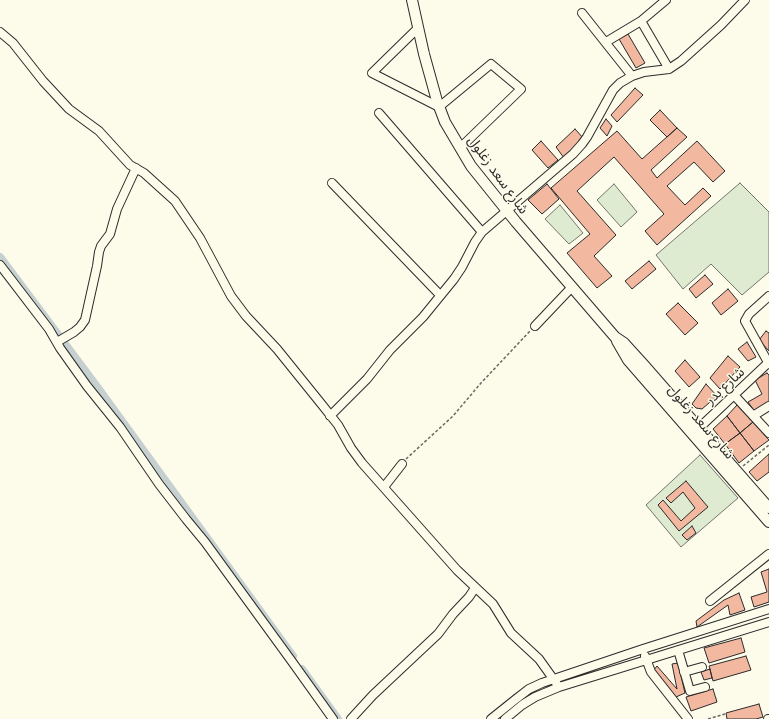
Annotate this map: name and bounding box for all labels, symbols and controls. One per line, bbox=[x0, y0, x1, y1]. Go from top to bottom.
street label: شارع سعد زغلول bbox=[464, 133, 532, 217]
street label: شارع بدر bbox=[702, 364, 748, 408]
street label: شارع سعد زغلول bbox=[664, 382, 738, 462]

